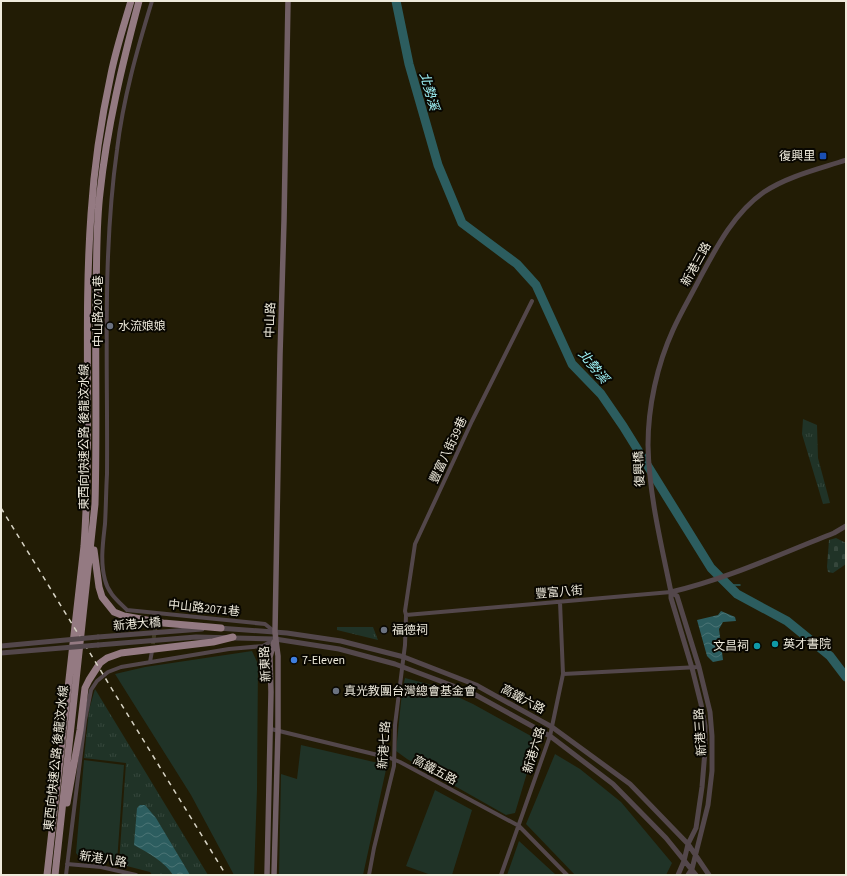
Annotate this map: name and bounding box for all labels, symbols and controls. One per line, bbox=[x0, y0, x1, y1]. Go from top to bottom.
water label: 北勢溪 bbox=[415, 70, 444, 114]
place label: 復興里 bbox=[779, 148, 815, 165]
marker: 復興里 bbox=[818, 151, 828, 161]
street label: 新港三路 bbox=[677, 239, 716, 289]
street label: 中山路2071巷 bbox=[90, 275, 107, 347]
street label: 中山路 bbox=[261, 302, 280, 338]
place label: 水流娘娘 bbox=[118, 318, 166, 335]
marker: 水流娘娘 bbox=[105, 321, 115, 331]
water label: 北勢溪 bbox=[574, 346, 614, 389]
street label: 東西向快速公路 後龍汶水線 bbox=[76, 364, 93, 510]
street label: 豐富八街39巷 bbox=[426, 414, 471, 486]
street label: 復興橋 bbox=[630, 451, 649, 487]
street label: 豐富八街 bbox=[534, 582, 584, 603]
street label: 中山路2071巷 bbox=[167, 596, 241, 621]
street label: 新港大橋 bbox=[112, 614, 162, 635]
place label: 福德祠 bbox=[392, 622, 428, 639]
marker: 福德祠 bbox=[379, 625, 389, 635]
place label: 英才書院 bbox=[783, 636, 831, 653]
place label: 文昌祠 bbox=[713, 638, 749, 655]
marker: 英才書院 bbox=[770, 639, 780, 649]
marker: 文昌祠 bbox=[752, 641, 762, 651]
street label: 新東路 bbox=[256, 646, 275, 682]
place label: 7-Eleven bbox=[302, 652, 345, 669]
marker: 7-Eleven bbox=[289, 655, 299, 665]
street label: 高鐵六路 bbox=[498, 681, 548, 718]
place label: 真光教團台灣總會基金會 bbox=[344, 683, 476, 700]
street label: 東西向快速公路 後龍汶水線 bbox=[40, 684, 73, 832]
marker: 真光教團台灣總會基金會 bbox=[331, 686, 341, 696]
street label: 新港三路 bbox=[690, 707, 711, 757]
street label: 新港七路 bbox=[374, 720, 395, 770]
street label: 新港六路 bbox=[519, 725, 550, 776]
street label: 高鐵五路 bbox=[410, 752, 460, 789]
street label: 新港八路 bbox=[78, 847, 128, 872]

